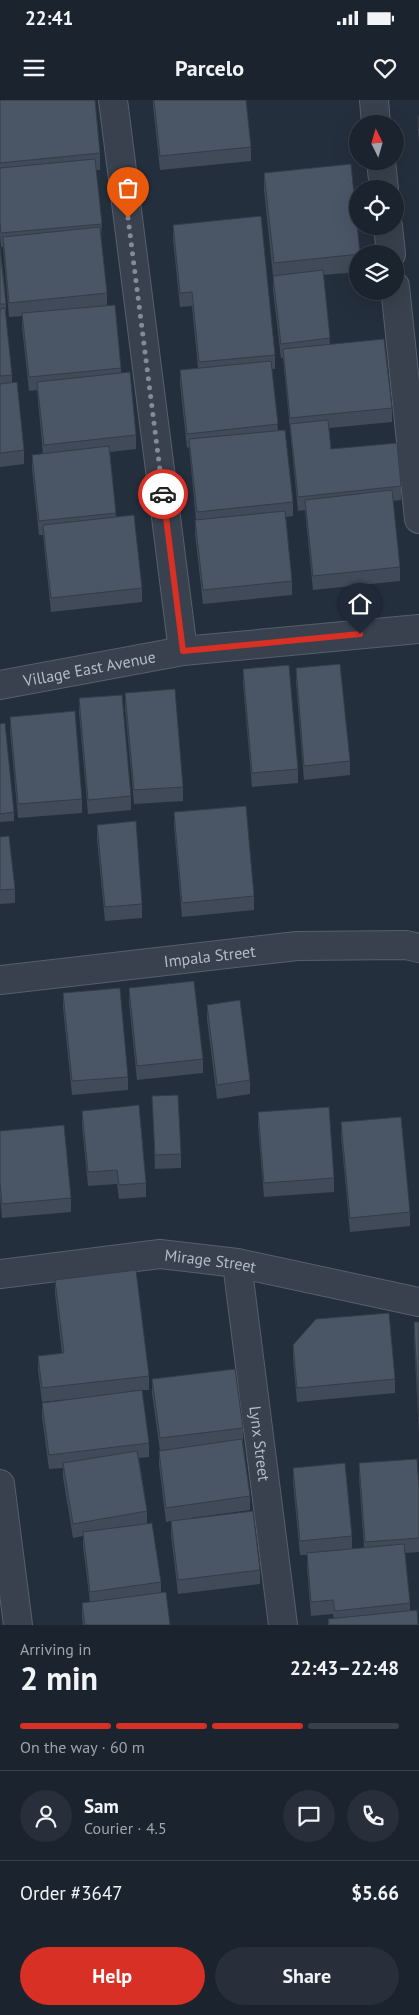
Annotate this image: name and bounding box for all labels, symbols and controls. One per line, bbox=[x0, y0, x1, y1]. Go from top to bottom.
text: 22:41 bbox=[25, 6, 73, 30]
icon: menu bbox=[20, 54, 48, 82]
text: Parcelo bbox=[175, 54, 244, 82]
icon: heart bbox=[371, 54, 399, 82]
north arrow bbox=[349, 115, 404, 170]
map controls bbox=[349, 115, 404, 300]
pin bbox=[107, 167, 149, 218]
icon: bag bbox=[114, 174, 142, 202]
button: locate bbox=[349, 180, 404, 235]
button: layers bbox=[349, 245, 404, 300]
courier bbox=[138, 469, 188, 519]
icon: car bbox=[149, 480, 177, 508]
pin bbox=[339, 583, 381, 634]
icon: home bbox=[346, 590, 374, 618]
street label: Village East Avenue bbox=[21, 646, 157, 691]
street label: Impala Street bbox=[163, 941, 257, 971]
street label: Mirage Street bbox=[163, 1245, 259, 1277]
street label: Lynx Street bbox=[245, 1405, 275, 1483]
text: Arriving in bbox=[20, 1639, 91, 1659]
text: 22:43–22:48 bbox=[290, 1656, 399, 1680]
text: 2 min bbox=[20, 1657, 98, 1699]
text: On the way · 60 m bbox=[20, 1737, 145, 1757]
button: person bbox=[20, 1790, 72, 1842]
button: chat bbox=[283, 1790, 335, 1842]
button: phone bbox=[347, 1790, 399, 1842]
text: Sam bbox=[84, 1794, 119, 1818]
text: Courier · 4.5 bbox=[84, 1818, 167, 1838]
text: Order #3647 bbox=[20, 1881, 123, 1905]
text: $5.66 bbox=[351, 1881, 399, 1905]
button: Help bbox=[20, 1947, 205, 2005]
button: Share bbox=[215, 1947, 399, 2005]

